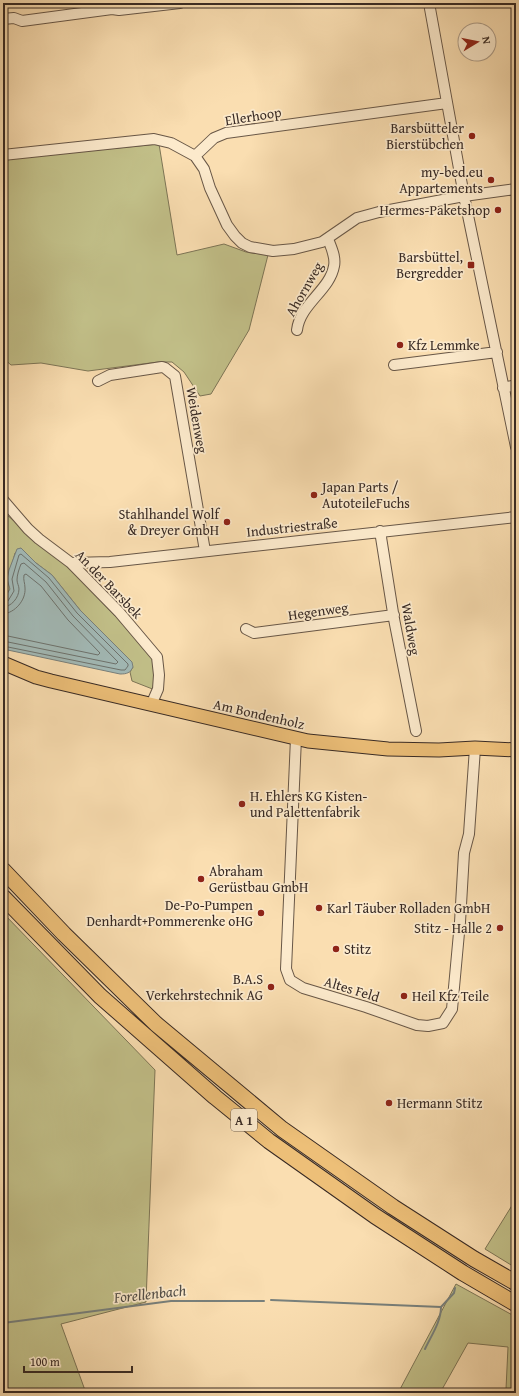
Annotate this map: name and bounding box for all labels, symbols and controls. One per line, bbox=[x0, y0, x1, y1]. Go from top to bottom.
north arrow bbox=[457, 22, 497, 62]
text: N bbox=[478, 35, 495, 46]
street label: Ellerhoop bbox=[223, 102, 283, 130]
place label: Barsbütteler Bierstübchen bbox=[386, 118, 464, 154]
marker: Barsbütteler Bierstübchen bbox=[467, 131, 477, 141]
place label: my-bed.eu Appartements bbox=[399, 162, 483, 198]
marker: my-bed.eu Appartements bbox=[486, 175, 496, 185]
place label: Hermes-Paketshop bbox=[379, 200, 490, 220]
marker: Hermes-Paketshop bbox=[493, 205, 503, 215]
place label: Barsbüttel, Bergredder bbox=[396, 247, 463, 283]
street label: Ahornweg bbox=[280, 258, 328, 320]
marker: Barsbüttel, Bergredder bbox=[466, 260, 476, 270]
place label: Kfz Lemmke bbox=[408, 335, 480, 355]
marker: Kfz Lemmke bbox=[395, 340, 405, 350]
street label: Weidenweg bbox=[181, 385, 213, 455]
place label: Japan Parts / AutoteileFuchs bbox=[320, 477, 410, 513]
marker: Japan Parts / AutoteileFuchs bbox=[309, 490, 319, 500]
place label: Stahlhandel Wolf & Dreyer GmbH bbox=[118, 504, 220, 540]
street label: Industriestraße bbox=[245, 512, 339, 542]
marker: Stahlhandel Wolf & Dreyer GmbH bbox=[222, 517, 232, 527]
street label: An der Barsbek bbox=[71, 545, 148, 624]
street label: Hegenweg bbox=[287, 597, 349, 625]
street label: Waldweg bbox=[397, 601, 425, 657]
street label: Am Bondenholz bbox=[211, 694, 307, 734]
place label: H. Ehlers KG Kisten- und Palettenfabrik bbox=[250, 786, 367, 822]
marker: H. Ehlers KG Kisten- und Palettenfabrik bbox=[237, 799, 247, 809]
place label: Abraham Gerüstbau GmbH bbox=[209, 861, 308, 897]
marker: Abraham Gerüstbau GmbH bbox=[196, 874, 206, 884]
place label: De-Po-Pumpen Denhardt+Pommerenke oHG bbox=[86, 895, 253, 931]
place label: Karl Täuber Rolladen GmbH bbox=[327, 898, 490, 918]
marker: Karl Täuber Rolladen GmbH bbox=[314, 903, 324, 913]
marker: De-Po-Pumpen Denhardt+Pommerenke oHG bbox=[256, 908, 266, 918]
place label: Stitz - Halle 2 bbox=[414, 918, 492, 938]
marker: Stitz - Halle 2 bbox=[495, 923, 505, 933]
place label: Stitz bbox=[344, 939, 371, 959]
marker: Stitz bbox=[331, 944, 341, 954]
place label: B.A.S Verkehrstechnik AG bbox=[146, 969, 263, 1005]
street label: Altes Feld bbox=[322, 971, 383, 1007]
marker: B.A.S Verkehrstechnik AG bbox=[266, 982, 276, 992]
place label: Heil Kfz Teile bbox=[412, 986, 490, 1006]
marker: Heil Kfz Teile bbox=[399, 991, 409, 1001]
place label: Hermann Stitz bbox=[397, 1093, 482, 1113]
marker: Hermann Stitz bbox=[384, 1098, 394, 1108]
road number: A 1 bbox=[231, 1109, 257, 1131]
water label: Forellenbach bbox=[112, 1279, 187, 1308]
scale bar bbox=[24, 1348, 132, 1374]
text: 100 m bbox=[30, 1353, 60, 1370]

